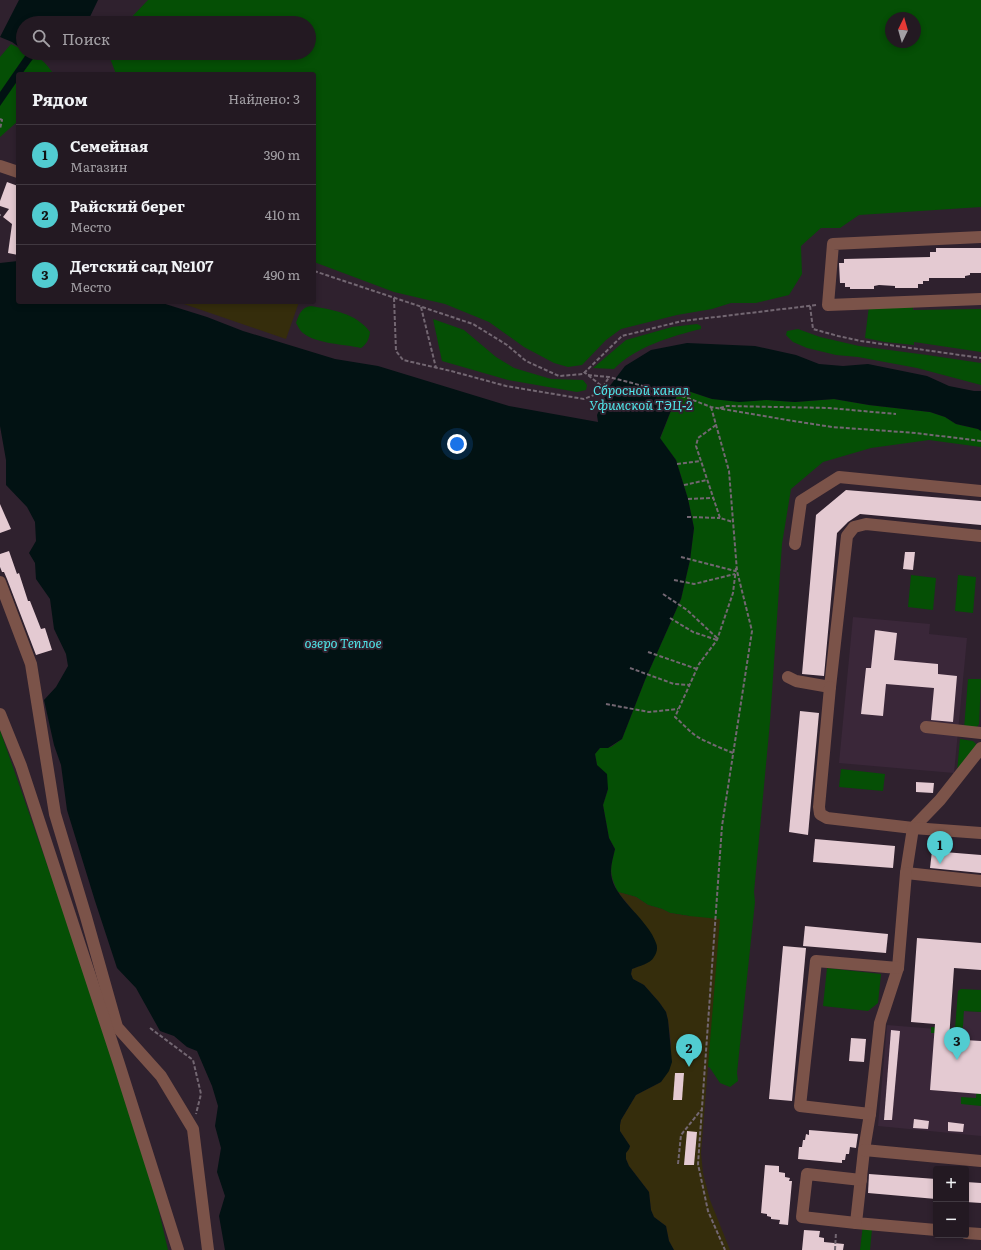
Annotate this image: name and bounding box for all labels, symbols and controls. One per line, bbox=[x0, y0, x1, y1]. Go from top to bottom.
north arrow bbox=[885, 12, 921, 48]
search box bbox=[16, 16, 316, 60]
icon: search bbox=[30, 27, 52, 49]
text: Поиск bbox=[62, 27, 110, 50]
text: Рядом bbox=[32, 86, 88, 111]
text: Найдено: 3 bbox=[228, 89, 300, 108]
text: Семейная bbox=[70, 134, 148, 157]
text: 1 bbox=[42, 145, 48, 164]
text: 390 m bbox=[263, 145, 300, 164]
text: Магазин bbox=[70, 157, 128, 176]
text: Райский берег bbox=[70, 194, 185, 217]
text: 2 bbox=[42, 205, 48, 224]
text: 410 m bbox=[265, 205, 300, 224]
text: Место bbox=[70, 217, 111, 236]
text: Детский сад №107 bbox=[70, 254, 214, 277]
text: 3 bbox=[41, 265, 49, 284]
text: 490 m bbox=[263, 265, 300, 284]
text: Место bbox=[70, 277, 111, 296]
water label: Сбросной канал Уфимской ТЭЦ-2 bbox=[589, 380, 693, 414]
your location bbox=[447, 434, 467, 454]
water label: озеро Теплое bbox=[304, 633, 382, 652]
pin: 1 bbox=[927, 831, 953, 864]
pin: 3 bbox=[944, 1027, 970, 1060]
pin: 2 bbox=[676, 1034, 702, 1067]
map controls bbox=[933, 1166, 969, 1238]
button: + bbox=[933, 1166, 969, 1202]
button: − bbox=[933, 1202, 969, 1238]

